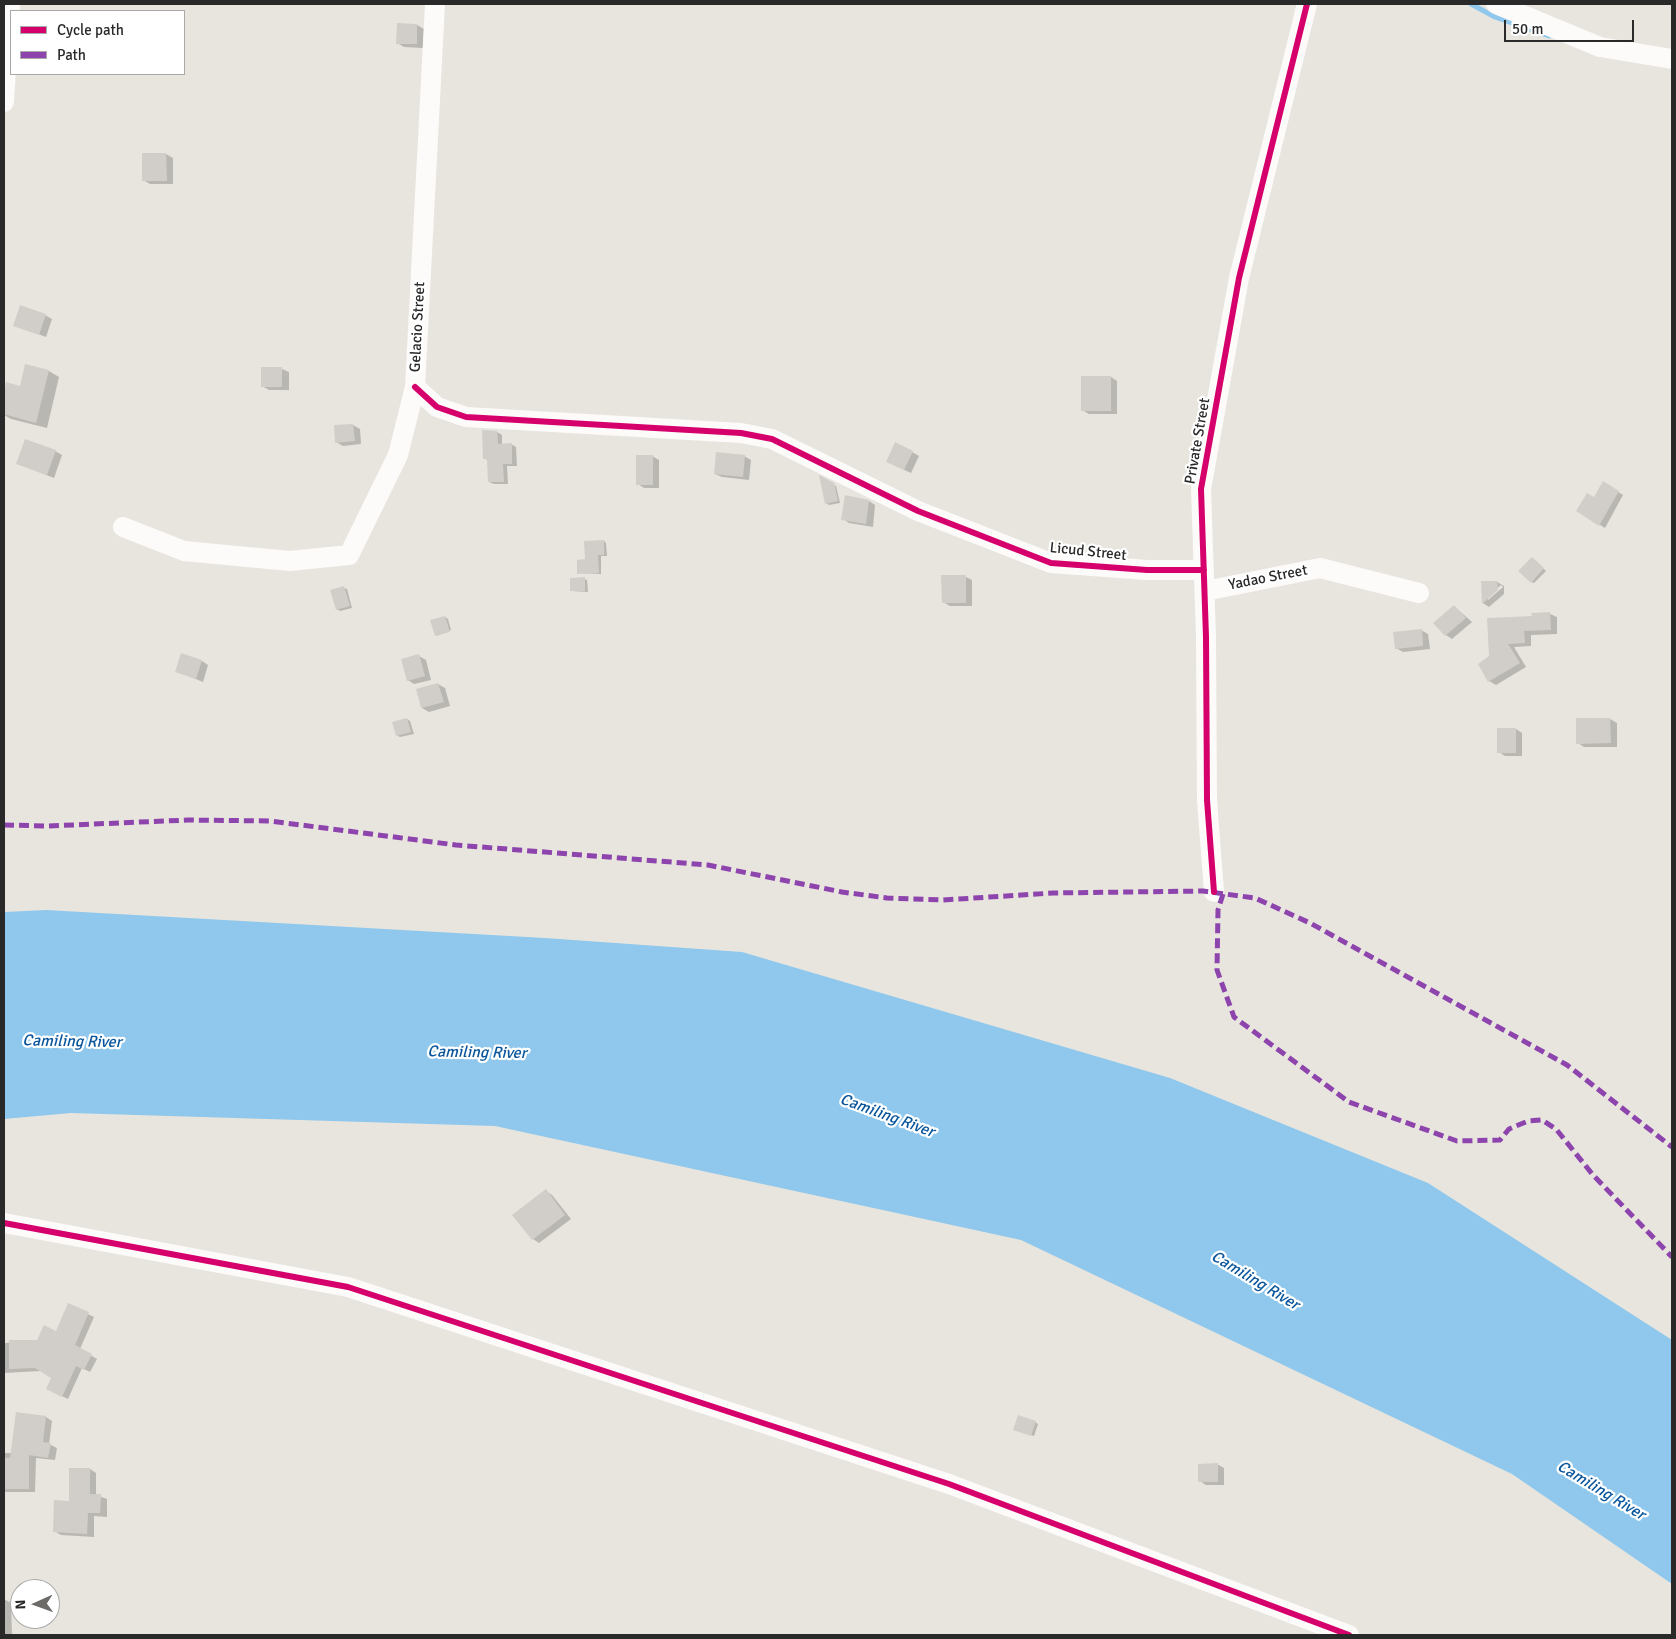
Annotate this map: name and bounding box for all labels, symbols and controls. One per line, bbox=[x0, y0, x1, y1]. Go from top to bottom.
legend bbox=[10, 10, 185, 75]
scale bar bbox=[1506, 10, 1636, 42]
text: 50 m bbox=[1512, 20, 1543, 38]
text: Cycle path bbox=[57, 21, 124, 39]
text: Path bbox=[57, 46, 86, 64]
street label: Gelacio Street bbox=[407, 281, 429, 373]
street label: Private Street bbox=[1182, 396, 1214, 486]
street label: Licud Street bbox=[1049, 539, 1127, 565]
street label: Yadao Street bbox=[1227, 562, 1309, 594]
water label: Camiling River bbox=[22, 1032, 122, 1052]
water label: Camiling River bbox=[427, 1043, 527, 1063]
water label: Camiling River bbox=[837, 1090, 937, 1142]
water label: Camiling River bbox=[1208, 1247, 1302, 1315]
water label: Camiling River bbox=[1554, 1457, 1648, 1525]
north arrow bbox=[10, 1579, 60, 1629]
text: N bbox=[12, 1599, 29, 1610]

